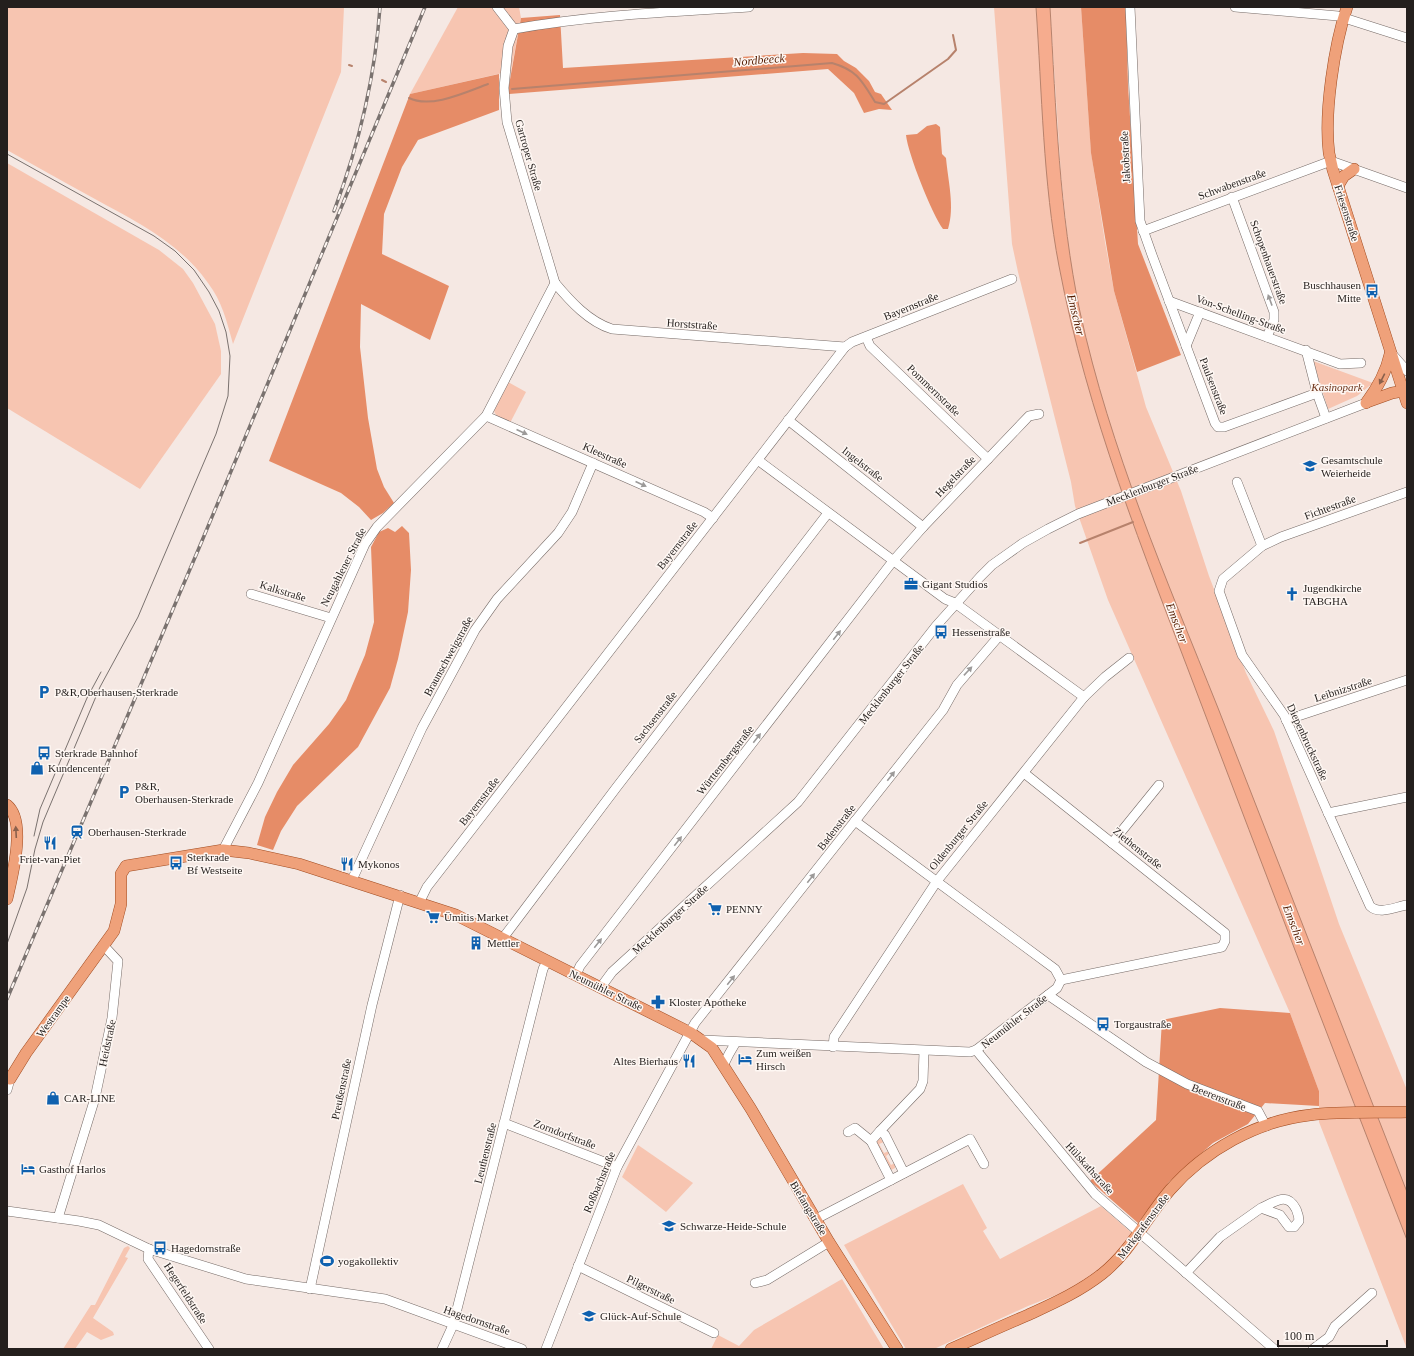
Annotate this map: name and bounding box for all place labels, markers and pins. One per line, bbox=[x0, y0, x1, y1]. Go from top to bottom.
place label: Buschhausen Mitte bbox=[1303, 279, 1361, 304]
bus stop icon: Buschhausen Mitte bbox=[1364, 283, 1380, 299]
place label: Gesamtschule Weierheide bbox=[1321, 454, 1383, 479]
school or university icon: Gesamtschule Weierheide bbox=[1302, 458, 1318, 474]
office icon: Gigant Studios bbox=[903, 576, 919, 592]
place label: Gigant Studios bbox=[922, 578, 988, 590]
place label: Jugendkirche TABGHA bbox=[1303, 582, 1362, 607]
church icon: Jugendkirche TABGHA bbox=[1284, 586, 1300, 602]
bus stop icon: Hessenstraße bbox=[933, 624, 949, 640]
place label: Hessenstraße bbox=[952, 626, 1010, 638]
parking icon: P&R,Oberhausen-Sterkrade bbox=[36, 684, 52, 700]
place label: P&R,Oberhausen-Sterkrade bbox=[55, 686, 178, 698]
bus stop icon: Sterkrade Bahnhof bbox=[36, 745, 52, 761]
place label: Sterkrade Bahnhof bbox=[55, 747, 138, 759]
shop icon: Kundencenter bbox=[29, 760, 45, 776]
place label: Kundencenter bbox=[48, 762, 110, 774]
place label: P&R, Oberhausen-Sterkrade bbox=[135, 780, 233, 805]
parking icon: P&R, Oberhausen-Sterkrade bbox=[116, 784, 132, 800]
station icon: Oberhausen-Sterkrade bbox=[69, 824, 85, 840]
place label: Oberhausen-Sterkrade bbox=[88, 826, 186, 838]
restaurant icon: Friet-van-Piet bbox=[42, 835, 58, 851]
place label: Sterkrade Bf Westseite bbox=[187, 851, 243, 876]
place label: Friet-van-Piet bbox=[19, 853, 81, 865]
bus stop icon: Sterkrade Bf Westseite bbox=[168, 855, 184, 871]
restaurant icon: Mykonos bbox=[339, 856, 355, 872]
place label: Mykonos bbox=[358, 858, 400, 870]
supermarket icon: PENNY bbox=[707, 901, 723, 917]
place label: PENNY bbox=[726, 903, 763, 915]
supermarket icon: Ümitis Market bbox=[425, 909, 441, 925]
place label: Ümitis Market bbox=[444, 911, 508, 923]
building icon: Mettler bbox=[468, 935, 484, 951]
place label: Mettler bbox=[487, 937, 520, 949]
pharmacy icon: Kloster Apotheke bbox=[650, 994, 666, 1010]
place label: Kloster Apotheke bbox=[669, 996, 746, 1008]
bus stop icon: Torgaustraße bbox=[1095, 1016, 1111, 1032]
place label: Torgaustraße bbox=[1114, 1018, 1171, 1030]
place label: Zum weißen Hirsch bbox=[756, 1047, 812, 1072]
hotel icon: Zum weißen Hirsch bbox=[737, 1051, 753, 1067]
restaurant icon: Altes Bierhaus bbox=[681, 1053, 697, 1069]
place label: Altes Bierhaus bbox=[613, 1055, 678, 1067]
shop icon: CAR-LINE bbox=[45, 1090, 61, 1106]
place label: CAR-LINE bbox=[64, 1092, 116, 1104]
hotel icon: Gasthof Harlos bbox=[20, 1161, 36, 1177]
place label: Gasthof Harlos bbox=[39, 1163, 106, 1175]
school or university icon: Schwarze-Heide-Schule bbox=[661, 1218, 677, 1234]
place label: Schwarze-Heide-Schule bbox=[680, 1220, 786, 1232]
bus stop icon: Hagedornstraße bbox=[152, 1240, 168, 1256]
place label: Hagedornstraße bbox=[171, 1242, 241, 1254]
sports icon: yogakollektiv bbox=[319, 1253, 335, 1269]
place label: yogakollektiv bbox=[338, 1255, 399, 1267]
school or university icon: Glück-Auf-Schule bbox=[581, 1308, 597, 1324]
place label: Glück-Auf-Schule bbox=[600, 1310, 681, 1322]

